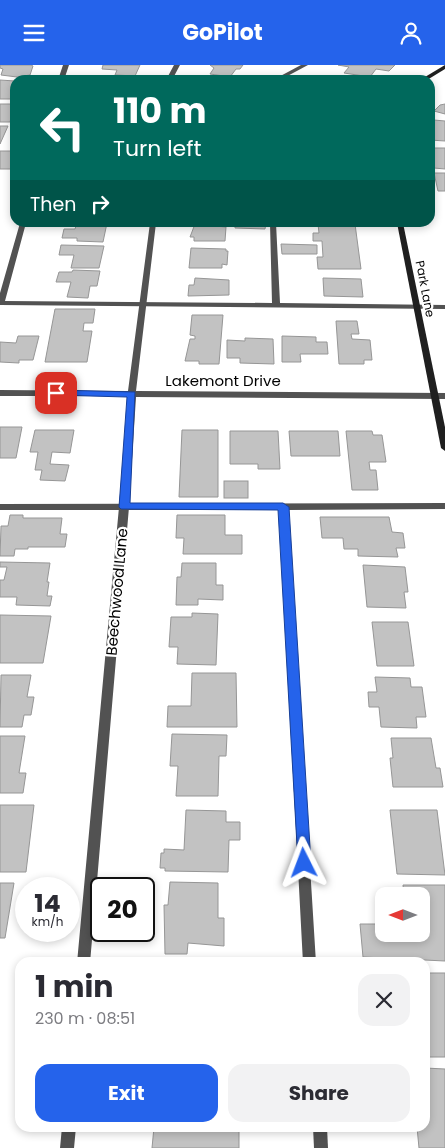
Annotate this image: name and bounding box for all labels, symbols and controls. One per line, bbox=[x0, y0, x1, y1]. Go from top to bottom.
text: GoPilot bbox=[182, 17, 263, 48]
icon: menu bbox=[20, 19, 48, 47]
icon: person bbox=[397, 19, 425, 47]
text: 110 m bbox=[113, 86, 207, 135]
icon: left bbox=[30, 95, 95, 160]
text: Turn left bbox=[113, 133, 201, 164]
icon: right bbox=[86, 190, 114, 218]
text: Then bbox=[30, 191, 76, 218]
street label: Park Lane bbox=[412, 259, 439, 319]
street label: Lakemont Drive bbox=[165, 370, 281, 391]
pin bbox=[35, 372, 77, 414]
icon: arrive bbox=[42, 379, 70, 407]
street label: Beechwood Lane bbox=[100, 527, 133, 656]
position arrow bbox=[277, 836, 329, 888]
speed limit sign: 20 bbox=[90, 877, 155, 942]
text: 14 bbox=[34, 886, 61, 921]
north arrow bbox=[375, 887, 430, 943]
map controls bbox=[375, 887, 430, 942]
text: km/h bbox=[32, 913, 63, 930]
text: 1 min bbox=[35, 965, 113, 1008]
button: close bbox=[358, 974, 410, 1026]
text: 230 m · 08:51 bbox=[35, 1007, 135, 1030]
button: Exit bbox=[35, 1064, 218, 1122]
button: Share bbox=[228, 1064, 410, 1122]

